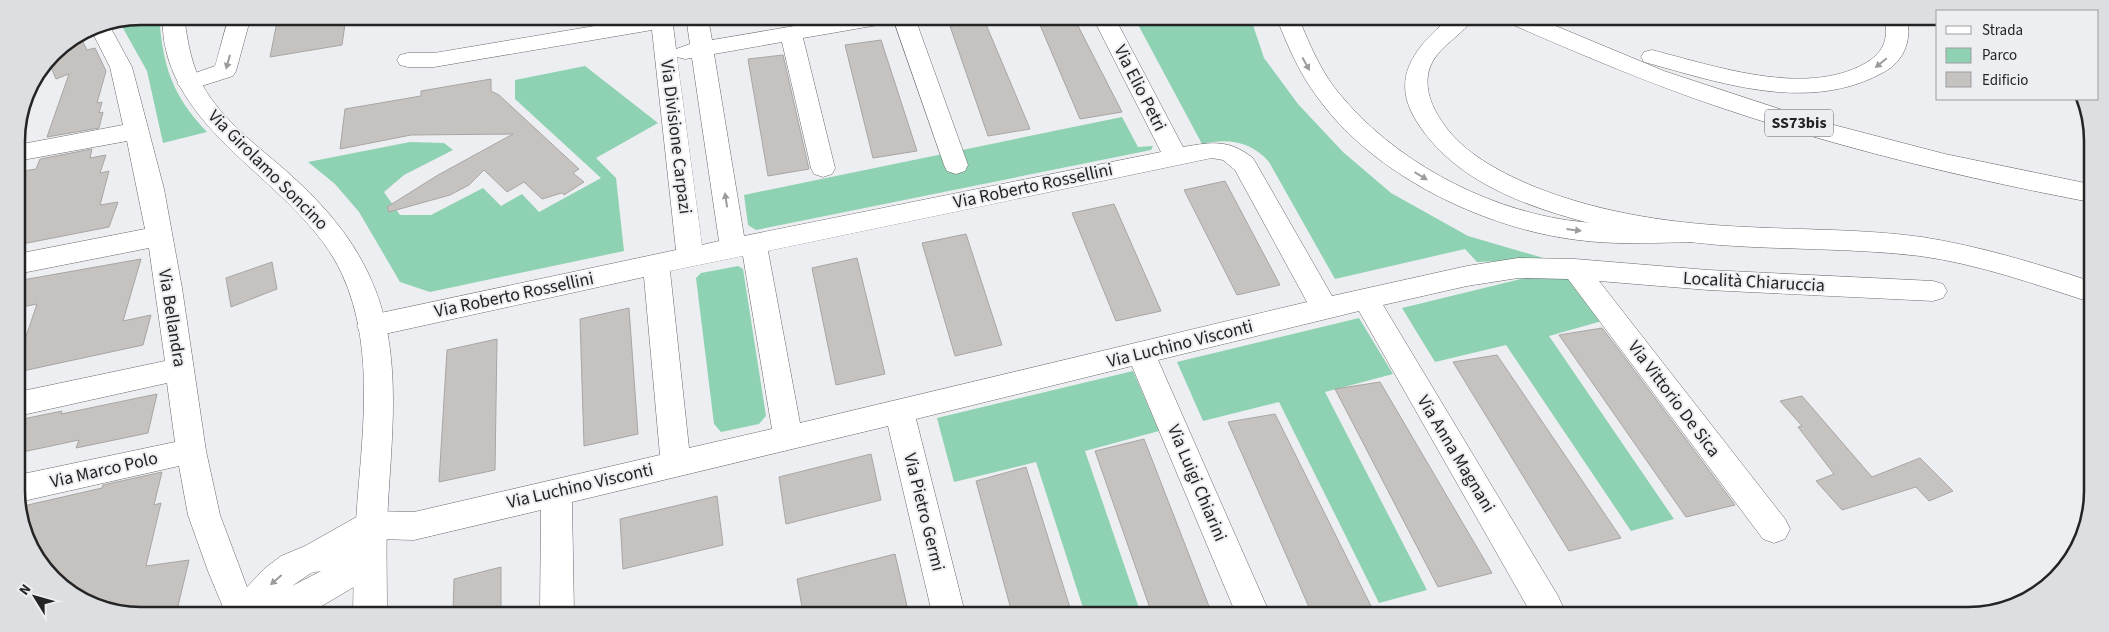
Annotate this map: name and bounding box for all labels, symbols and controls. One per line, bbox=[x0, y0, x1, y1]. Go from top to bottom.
legend bbox=[1936, 10, 2099, 100]
text: Strada bbox=[1982, 20, 2023, 41]
street label: Via Elio Petri bbox=[1108, 41, 1172, 135]
text: Parco bbox=[1982, 45, 2017, 66]
one-way arrow bbox=[223, 55, 231, 70]
one-way arrow bbox=[1302, 57, 1310, 71]
one-way arrow bbox=[1875, 57, 1888, 68]
street label: Via Divisione Carpazi bbox=[654, 58, 698, 216]
text: Edificio bbox=[1982, 70, 2029, 91]
street label: Via Girolamo Soncino bbox=[202, 104, 334, 236]
road number: SS73bis bbox=[1765, 110, 1833, 136]
street label: Via Roberto Rossellini bbox=[951, 157, 1115, 215]
one-way arrow bbox=[1415, 171, 1428, 180]
one-way arrow bbox=[721, 192, 729, 208]
one-way arrow bbox=[1566, 227, 1582, 235]
street label: Via Roberto Rossellini bbox=[432, 266, 596, 324]
street label: Località Chiaruccia bbox=[1682, 266, 1826, 298]
street label: Via Bellandra bbox=[152, 267, 192, 369]
street label: Via Luchino Visconti bbox=[1104, 314, 1256, 374]
street label: Via Vittorio De Sica bbox=[1622, 336, 1726, 462]
street label: Via Anna Magnani bbox=[1411, 391, 1501, 517]
street label: Via Luigi Chiarini bbox=[1161, 421, 1233, 545]
street label: Via Marco Polo bbox=[48, 445, 160, 495]
street label: Via Pietro Germi bbox=[897, 450, 951, 574]
street label: Via Luchino Visconti bbox=[504, 457, 656, 515]
north arrow bbox=[10, 572, 60, 622]
one-way arrow bbox=[269, 574, 282, 585]
text: N bbox=[15, 580, 36, 600]

